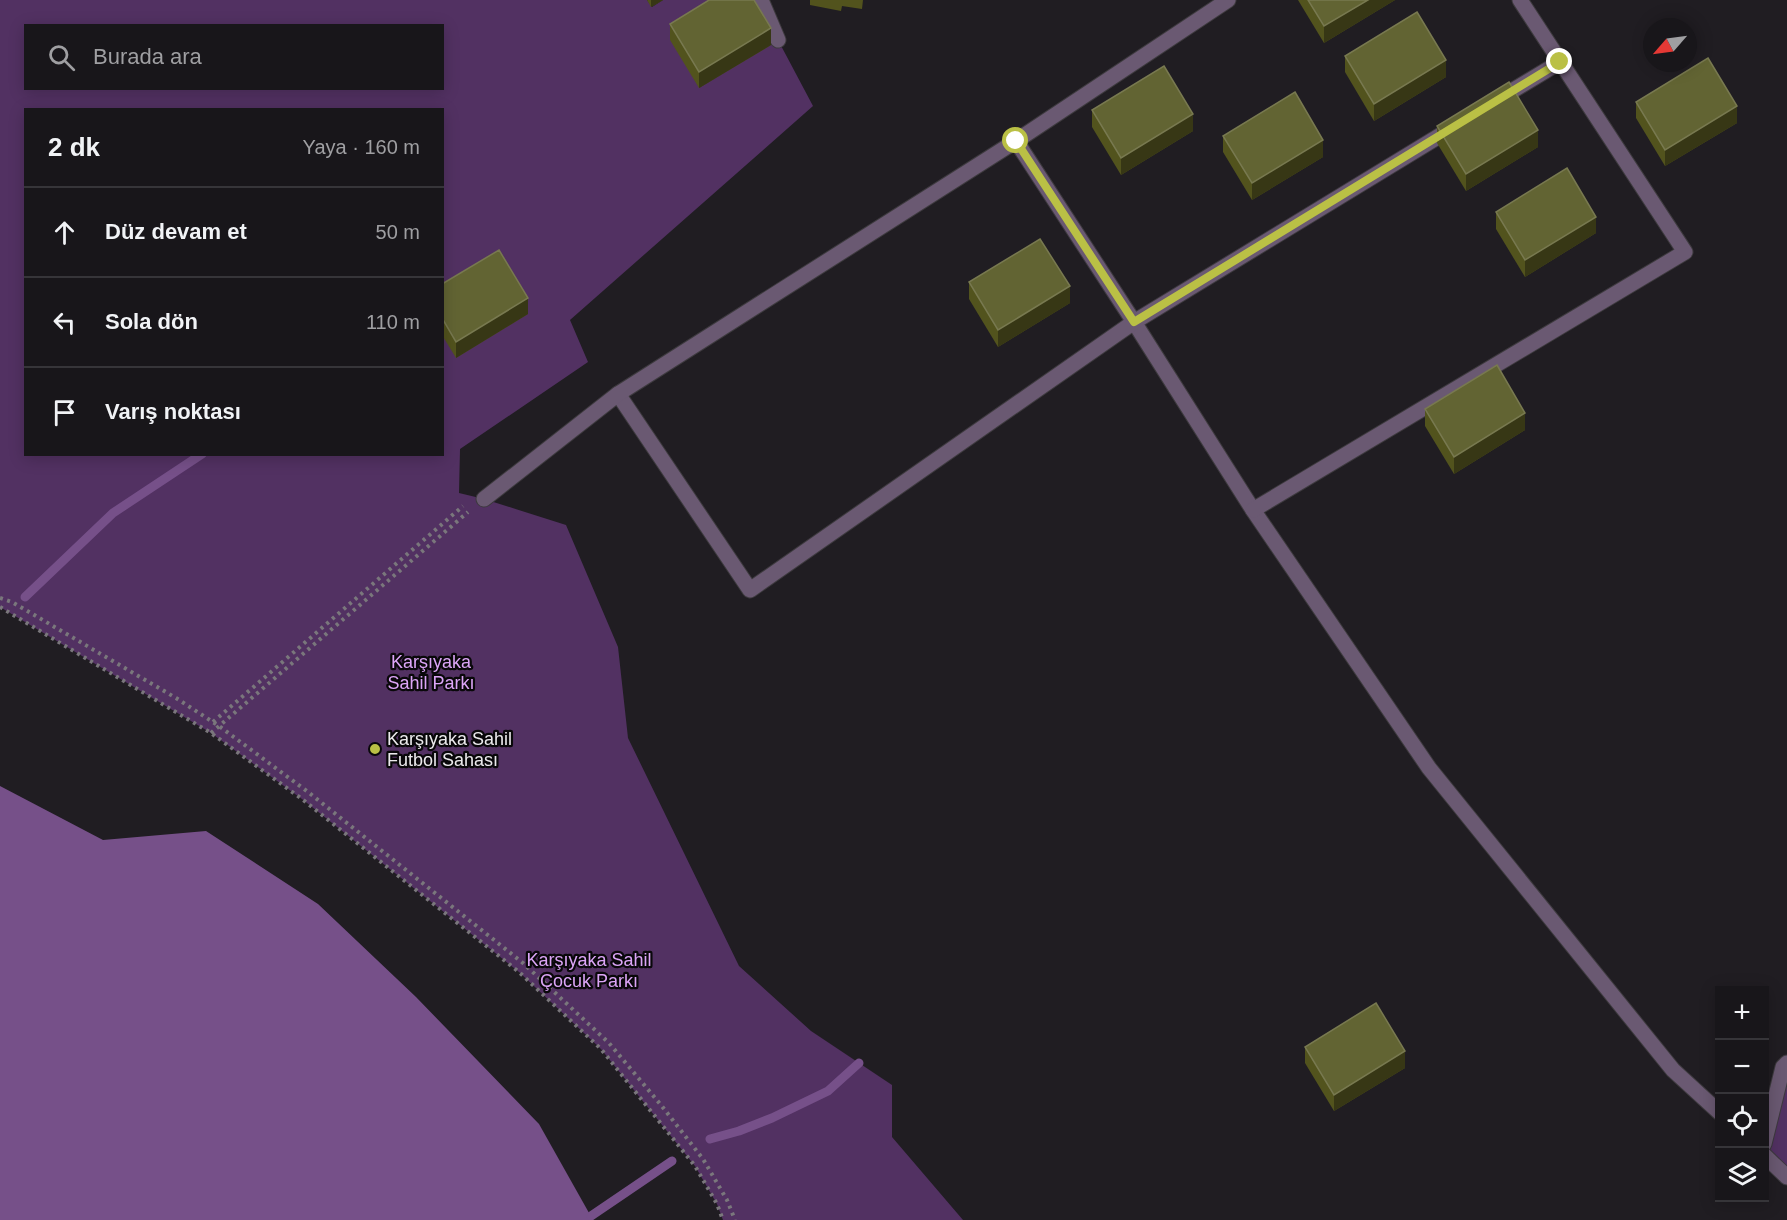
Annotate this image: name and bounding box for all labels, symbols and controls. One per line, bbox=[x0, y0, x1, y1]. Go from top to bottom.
north arrow bbox=[1643, 18, 1697, 72]
search box bbox=[24, 24, 444, 90]
icon: search bbox=[45, 41, 78, 74]
text: Burada ara bbox=[93, 44, 202, 69]
route end bbox=[1546, 48, 1572, 74]
route start bbox=[1002, 127, 1028, 153]
text: 2 dk bbox=[48, 132, 100, 162]
text: Yaya · 160 m bbox=[303, 136, 420, 158]
icon: ahead bbox=[48, 216, 81, 249]
text: Düz devam et bbox=[105, 219, 247, 244]
text: 50 m bbox=[376, 221, 420, 243]
icon: left bbox=[48, 306, 81, 339]
text: Sola dön bbox=[105, 309, 198, 334]
text: 110 m bbox=[366, 311, 420, 333]
icon: arrive bbox=[48, 396, 81, 429]
text: Varış noktası bbox=[105, 399, 241, 424]
park label: Karşıyaka Sahil Parkı bbox=[387, 652, 475, 693]
place label: Karşıyaka Sahil Futbol Sahası bbox=[387, 729, 512, 770]
marker: Karşıyaka Sahil Futbol Sahası bbox=[368, 742, 382, 756]
park label: Karşıyaka Sahil Çocuk Parkı bbox=[526, 950, 652, 991]
map controls bbox=[1715, 986, 1769, 1202]
button: + bbox=[1715, 986, 1769, 1040]
button: − bbox=[1715, 1040, 1769, 1094]
button: locate bbox=[1715, 1094, 1769, 1148]
button: layers bbox=[1715, 1148, 1769, 1202]

